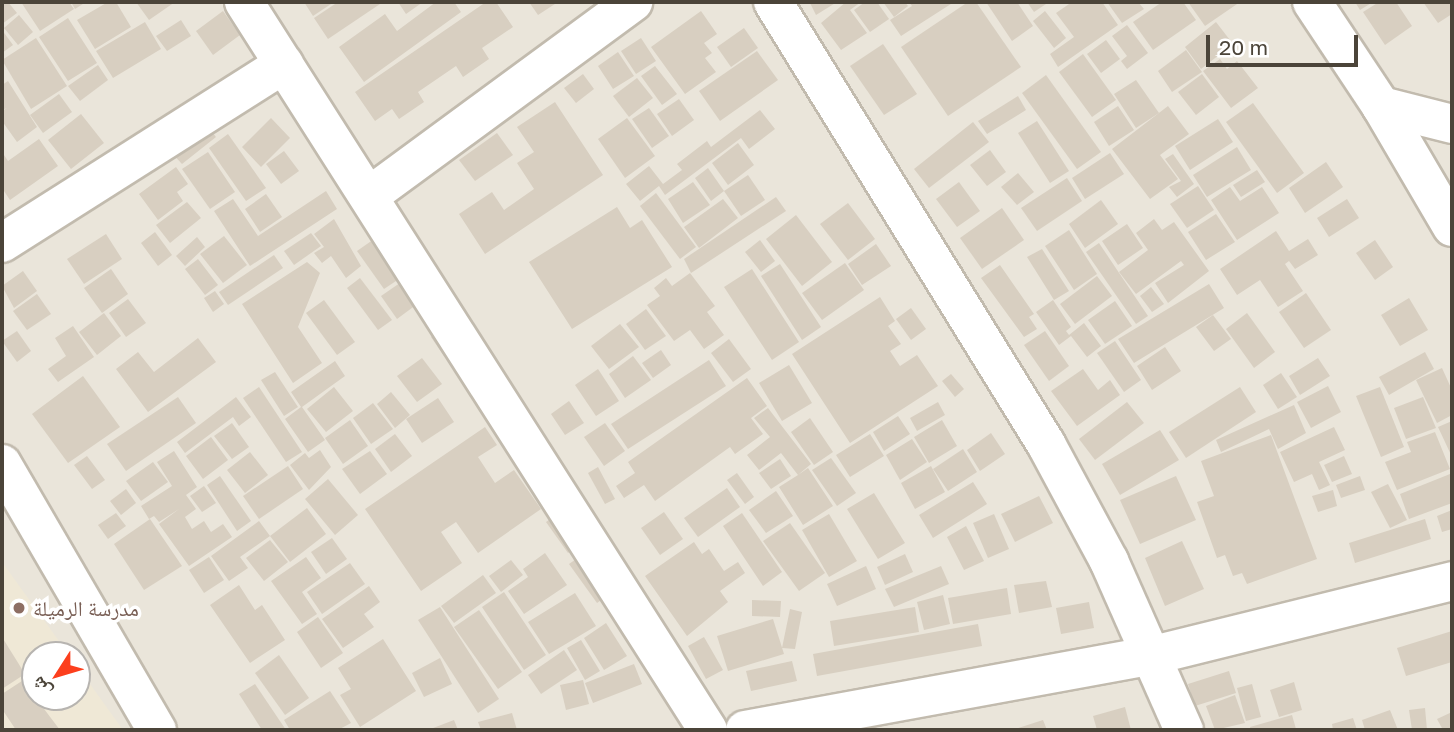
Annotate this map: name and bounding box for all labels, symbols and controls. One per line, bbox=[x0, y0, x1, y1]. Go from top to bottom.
scale bar bbox=[1209, 21, 1361, 65]
text: 20 m bbox=[1219, 34, 1268, 60]
place label: مدرسة الرميلة bbox=[33, 595, 139, 621]
marker: مدرسة الرميلة bbox=[11, 600, 27, 616]
north arrow bbox=[21, 641, 91, 711]
text: ش bbox=[25, 673, 56, 703]

